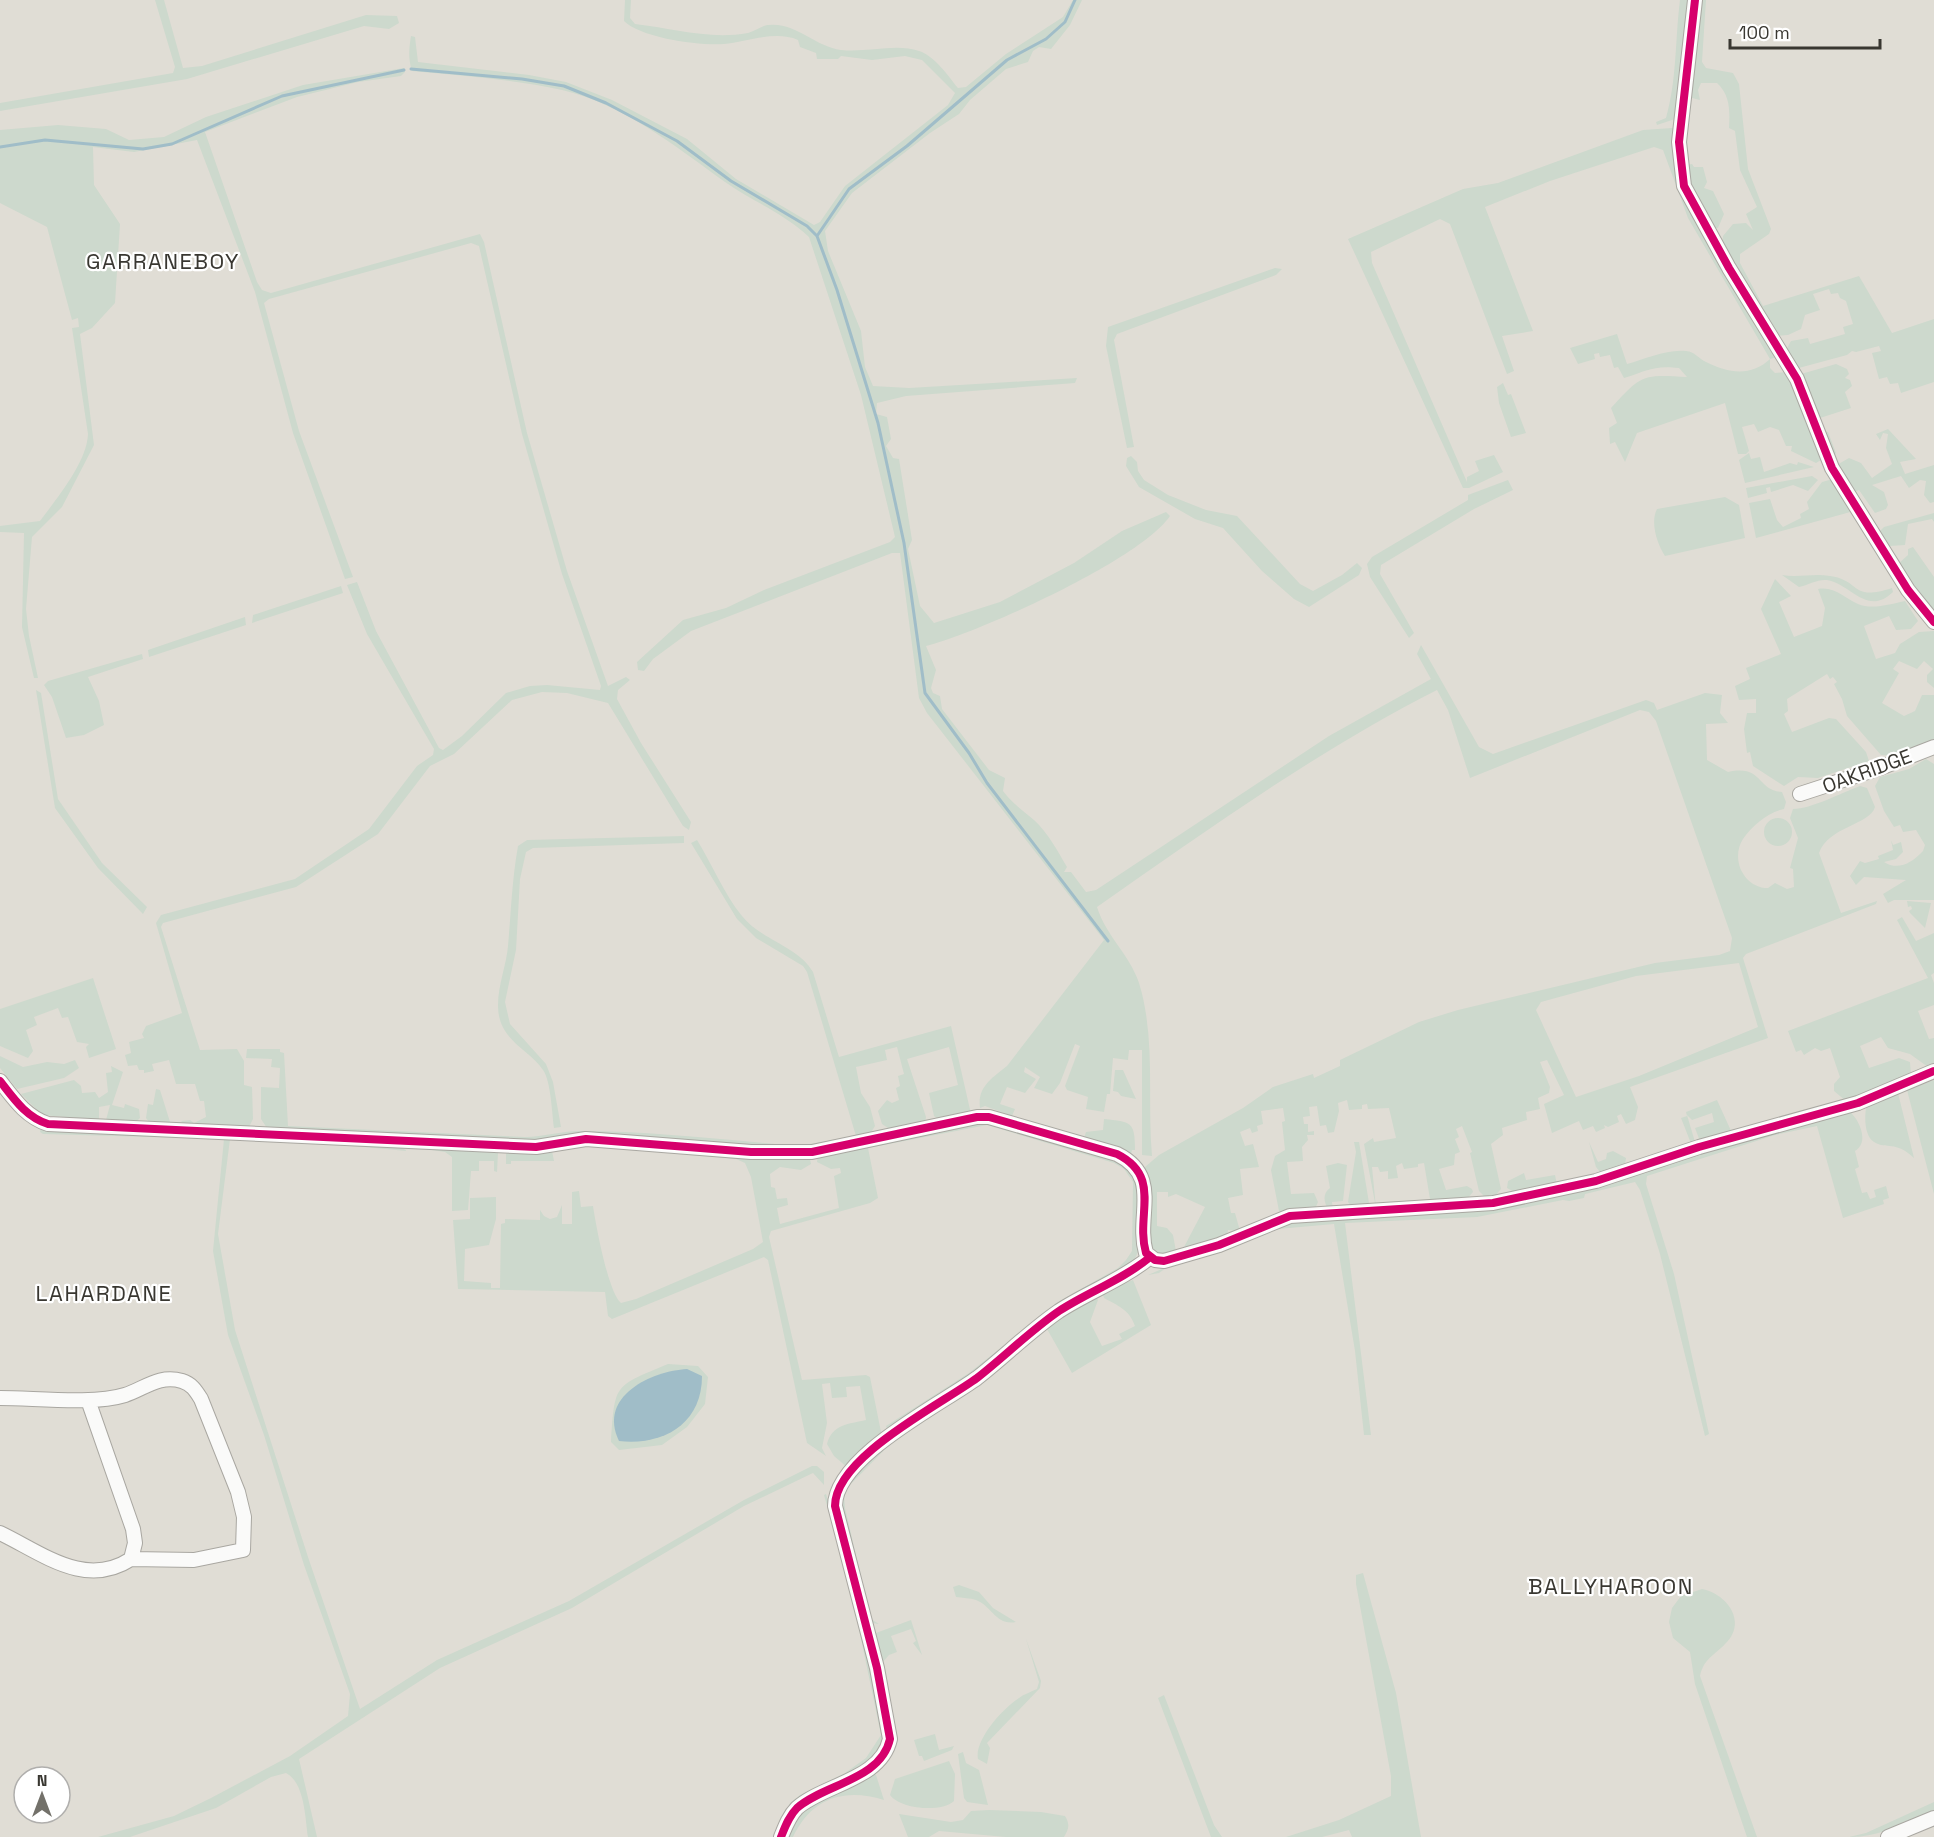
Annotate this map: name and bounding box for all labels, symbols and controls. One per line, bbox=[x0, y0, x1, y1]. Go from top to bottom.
scale bar bbox=[1730, 12, 1880, 50]
text: 100 m bbox=[1739, 21, 1790, 44]
district label: GARRANEBOY bbox=[86, 247, 240, 275]
street label: OAKRIDGE bbox=[1819, 743, 1915, 799]
district label: LAHARDANE bbox=[36, 1279, 172, 1307]
district label: BALLYHAROON bbox=[1528, 1572, 1694, 1600]
north arrow bbox=[12, 1765, 72, 1825]
text: N bbox=[37, 1770, 47, 1791]

